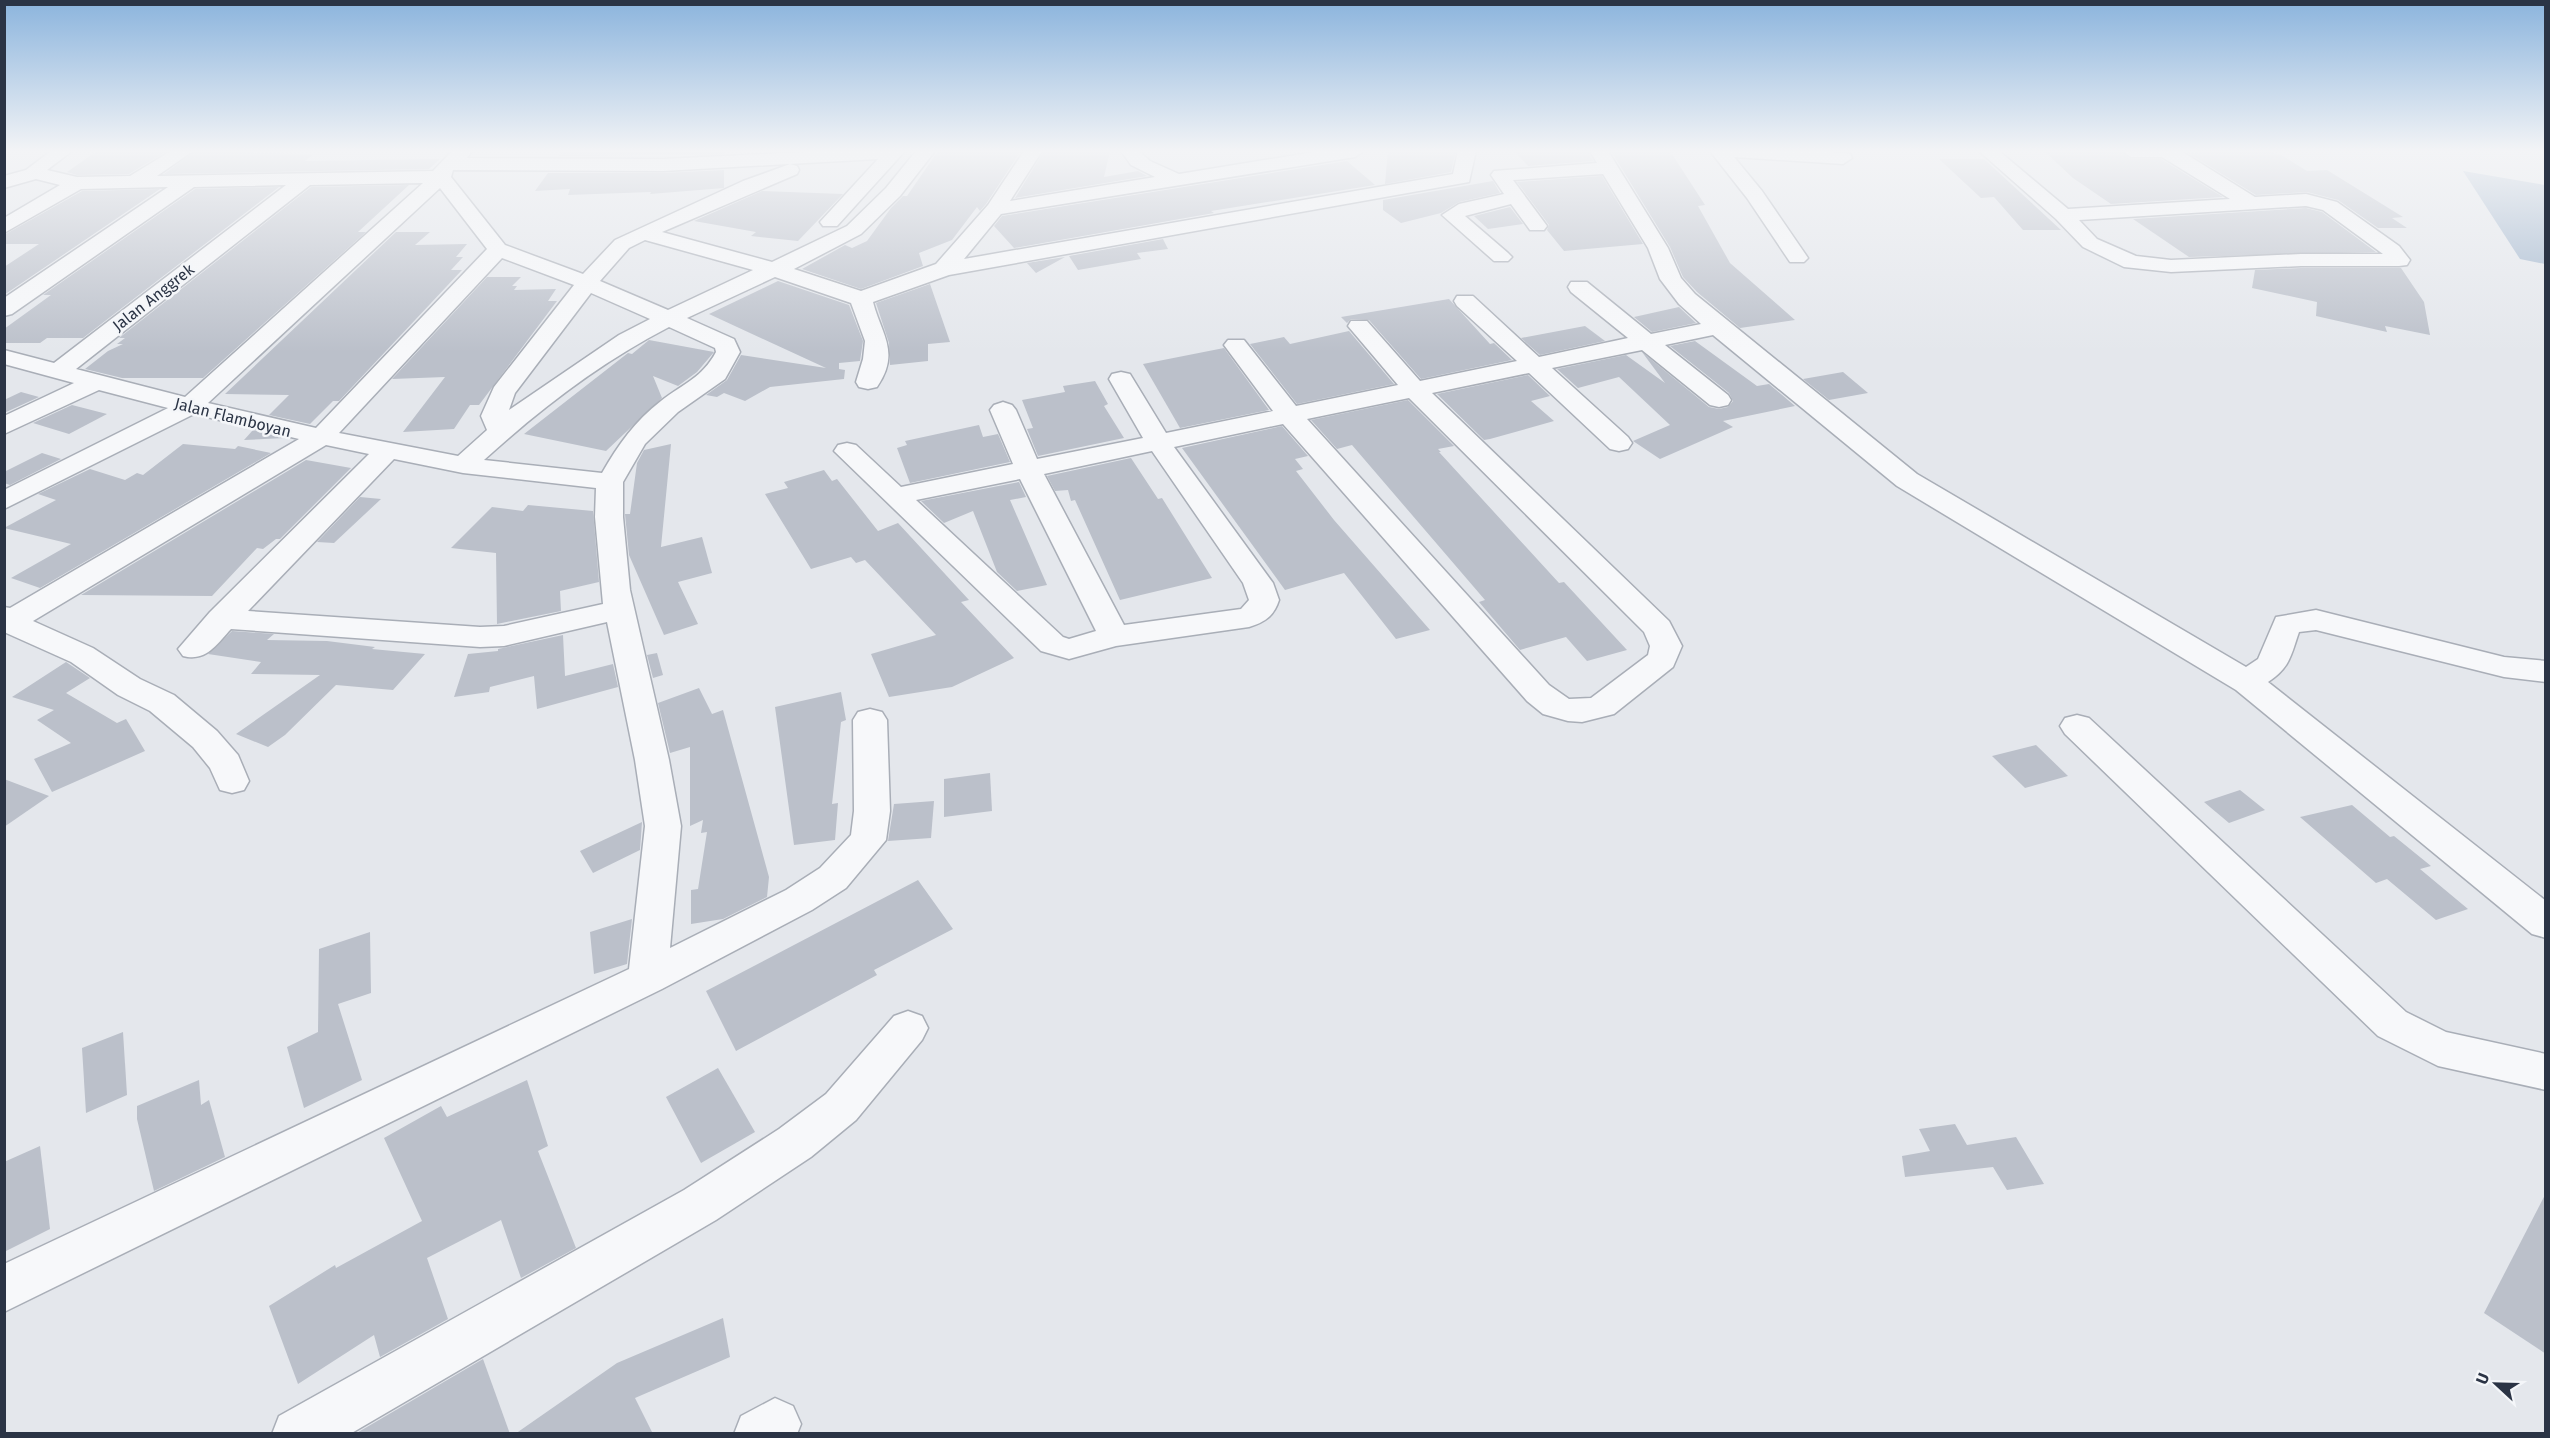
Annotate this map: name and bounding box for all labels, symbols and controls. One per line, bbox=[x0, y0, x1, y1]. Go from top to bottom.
street label: Jalan Anggrek bbox=[109, 259, 198, 335]
street label: Jalan Flamboyan bbox=[173, 394, 293, 441]
north arrow bbox=[2466, 1354, 2526, 1414]
text: U bbox=[2472, 1370, 2493, 1387]

